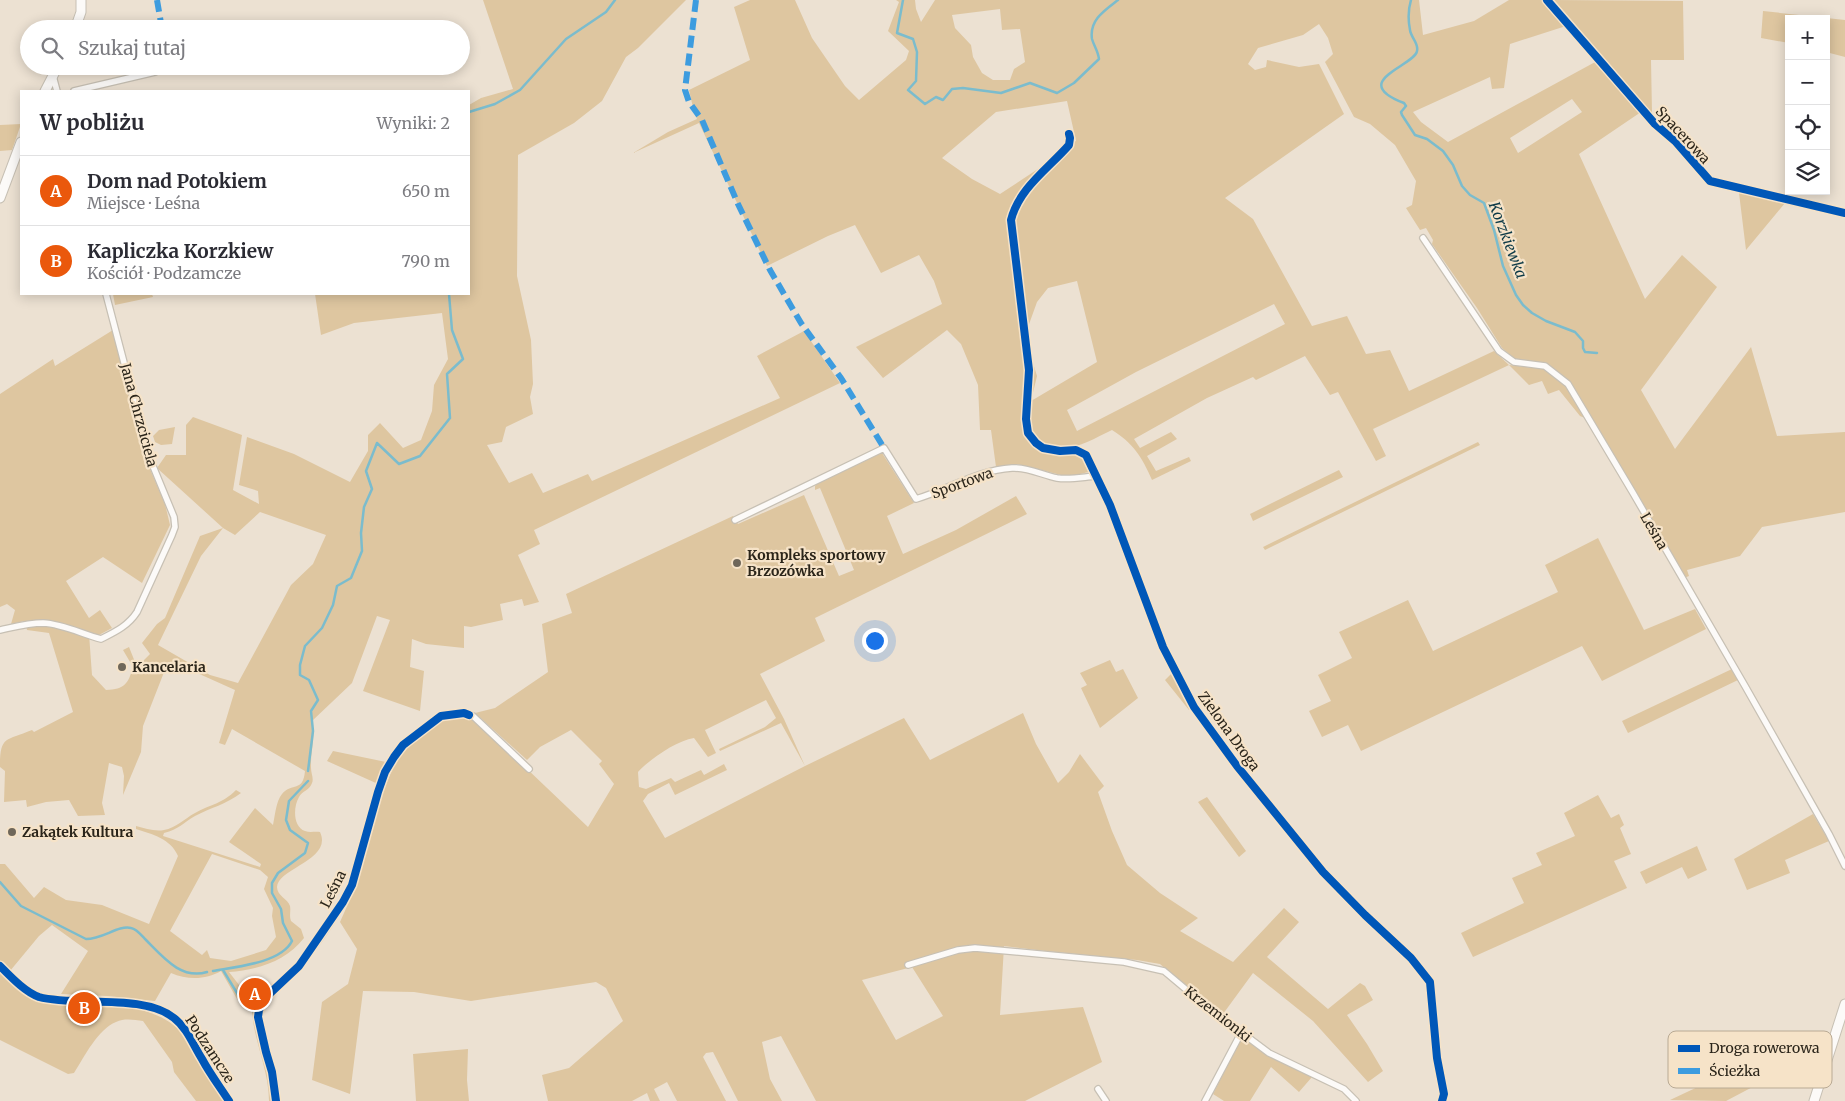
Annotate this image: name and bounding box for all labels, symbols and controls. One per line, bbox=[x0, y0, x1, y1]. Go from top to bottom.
map controls bbox=[1785, 15, 1830, 195]
button: + bbox=[1785, 15, 1830, 60]
search box bbox=[20, 20, 470, 75]
icon: search bbox=[38, 34, 66, 62]
text: Szukaj tutaj bbox=[78, 36, 186, 60]
button: − bbox=[1785, 60, 1830, 105]
street label: Spacerowa bbox=[1652, 103, 1714, 168]
button: locate bbox=[1785, 105, 1830, 150]
text: W pobliżu bbox=[40, 109, 145, 136]
text: Wyniki: 2 bbox=[377, 113, 450, 133]
button: layers bbox=[1785, 150, 1830, 195]
text: Dom nad Potokiem bbox=[87, 169, 267, 193]
text: A bbox=[50, 181, 62, 201]
text: 650 m bbox=[402, 181, 450, 201]
text: Miejsce · Leśna bbox=[87, 193, 200, 213]
water label: Korzkiewka bbox=[1484, 198, 1531, 281]
text: Kapliczka Korzkiew bbox=[87, 239, 273, 263]
text: B bbox=[50, 251, 62, 271]
text: 790 m bbox=[401, 251, 450, 271]
text: Kościół · Podzamcze bbox=[87, 263, 241, 283]
street label: Jana Chrzciciela bbox=[116, 360, 162, 469]
street label: Sportowa bbox=[929, 463, 996, 502]
street label: Leśna bbox=[1636, 509, 1672, 553]
place label: Kompleks sportowy Brzozówka bbox=[747, 546, 886, 580]
marker: Kompleks sportowy Brzozówka bbox=[731, 557, 743, 569]
your location bbox=[862, 628, 888, 654]
place label: Kancelaria bbox=[132, 658, 206, 676]
marker: Kancelaria bbox=[116, 661, 128, 673]
street label: Zielona Droga bbox=[1194, 688, 1264, 775]
place label: Zakątek Kultura bbox=[22, 823, 133, 841]
marker: Zakątek Kultura bbox=[6, 826, 18, 838]
street label: Leśna bbox=[316, 867, 350, 911]
pin: A bbox=[239, 975, 271, 1013]
street label: Krzemionki bbox=[1181, 982, 1256, 1046]
pin: B bbox=[68, 989, 100, 1027]
street label: Podzamcze bbox=[181, 1012, 239, 1086]
legend bbox=[1668, 1031, 1832, 1088]
text: Droga rowerowa bbox=[1709, 1039, 1820, 1057]
text: Ścieżka bbox=[1709, 1062, 1761, 1080]

